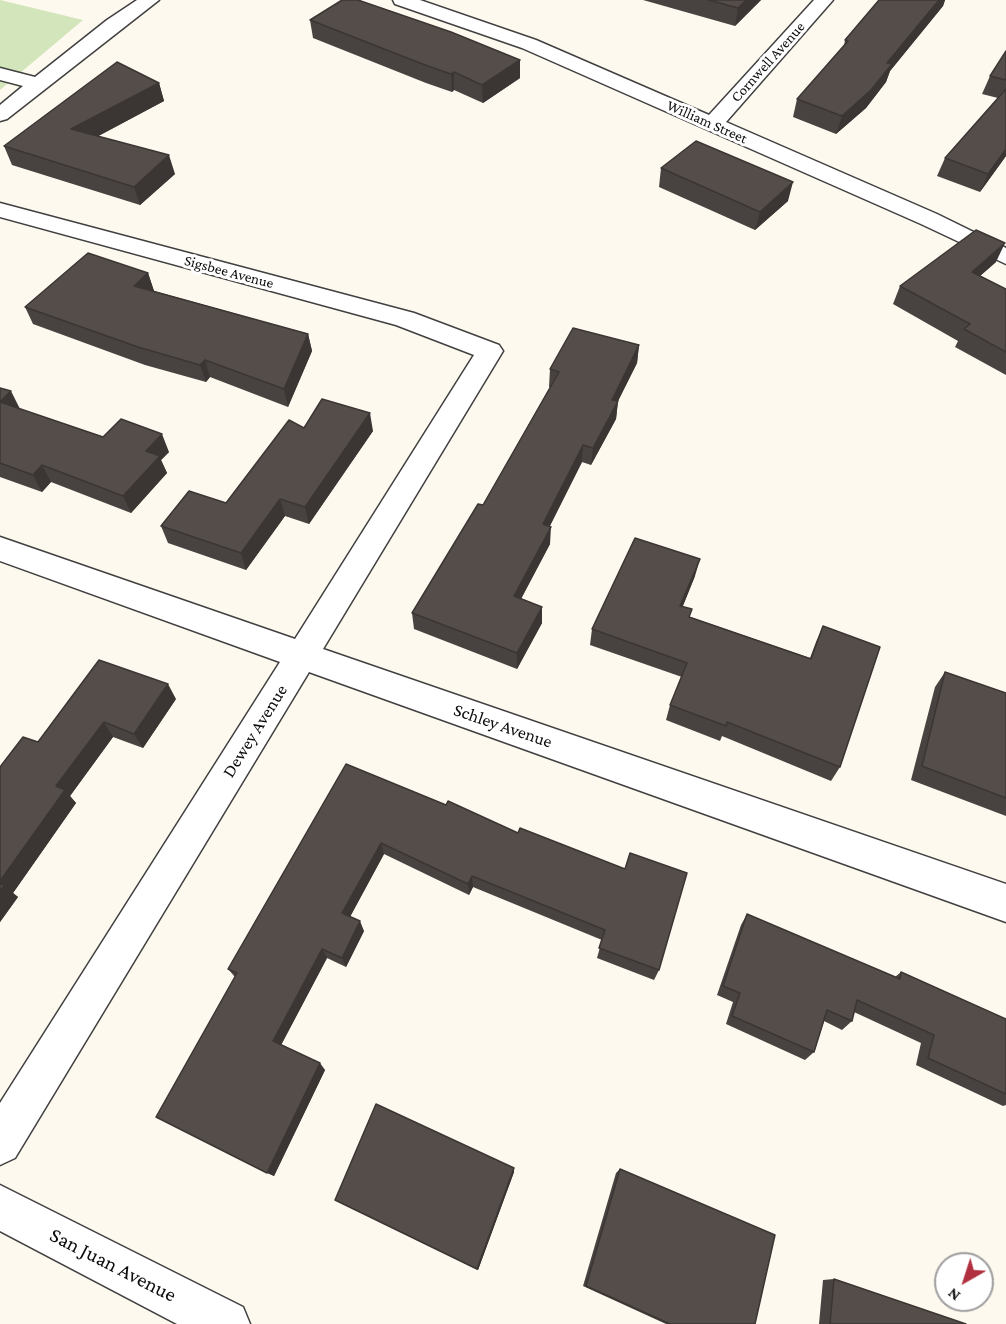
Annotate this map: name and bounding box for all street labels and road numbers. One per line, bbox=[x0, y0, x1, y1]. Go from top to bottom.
street label: Cornwell Avenue bbox=[727, 18, 809, 106]
street label: William Street bbox=[664, 96, 750, 148]
street label: Sigsbee Avenue bbox=[182, 251, 276, 293]
street label: Dewey Avenue bbox=[218, 681, 292, 781]
street label: Schley Avenue bbox=[451, 699, 555, 753]
street label: San Juan Avenue bbox=[45, 1222, 181, 1308]

